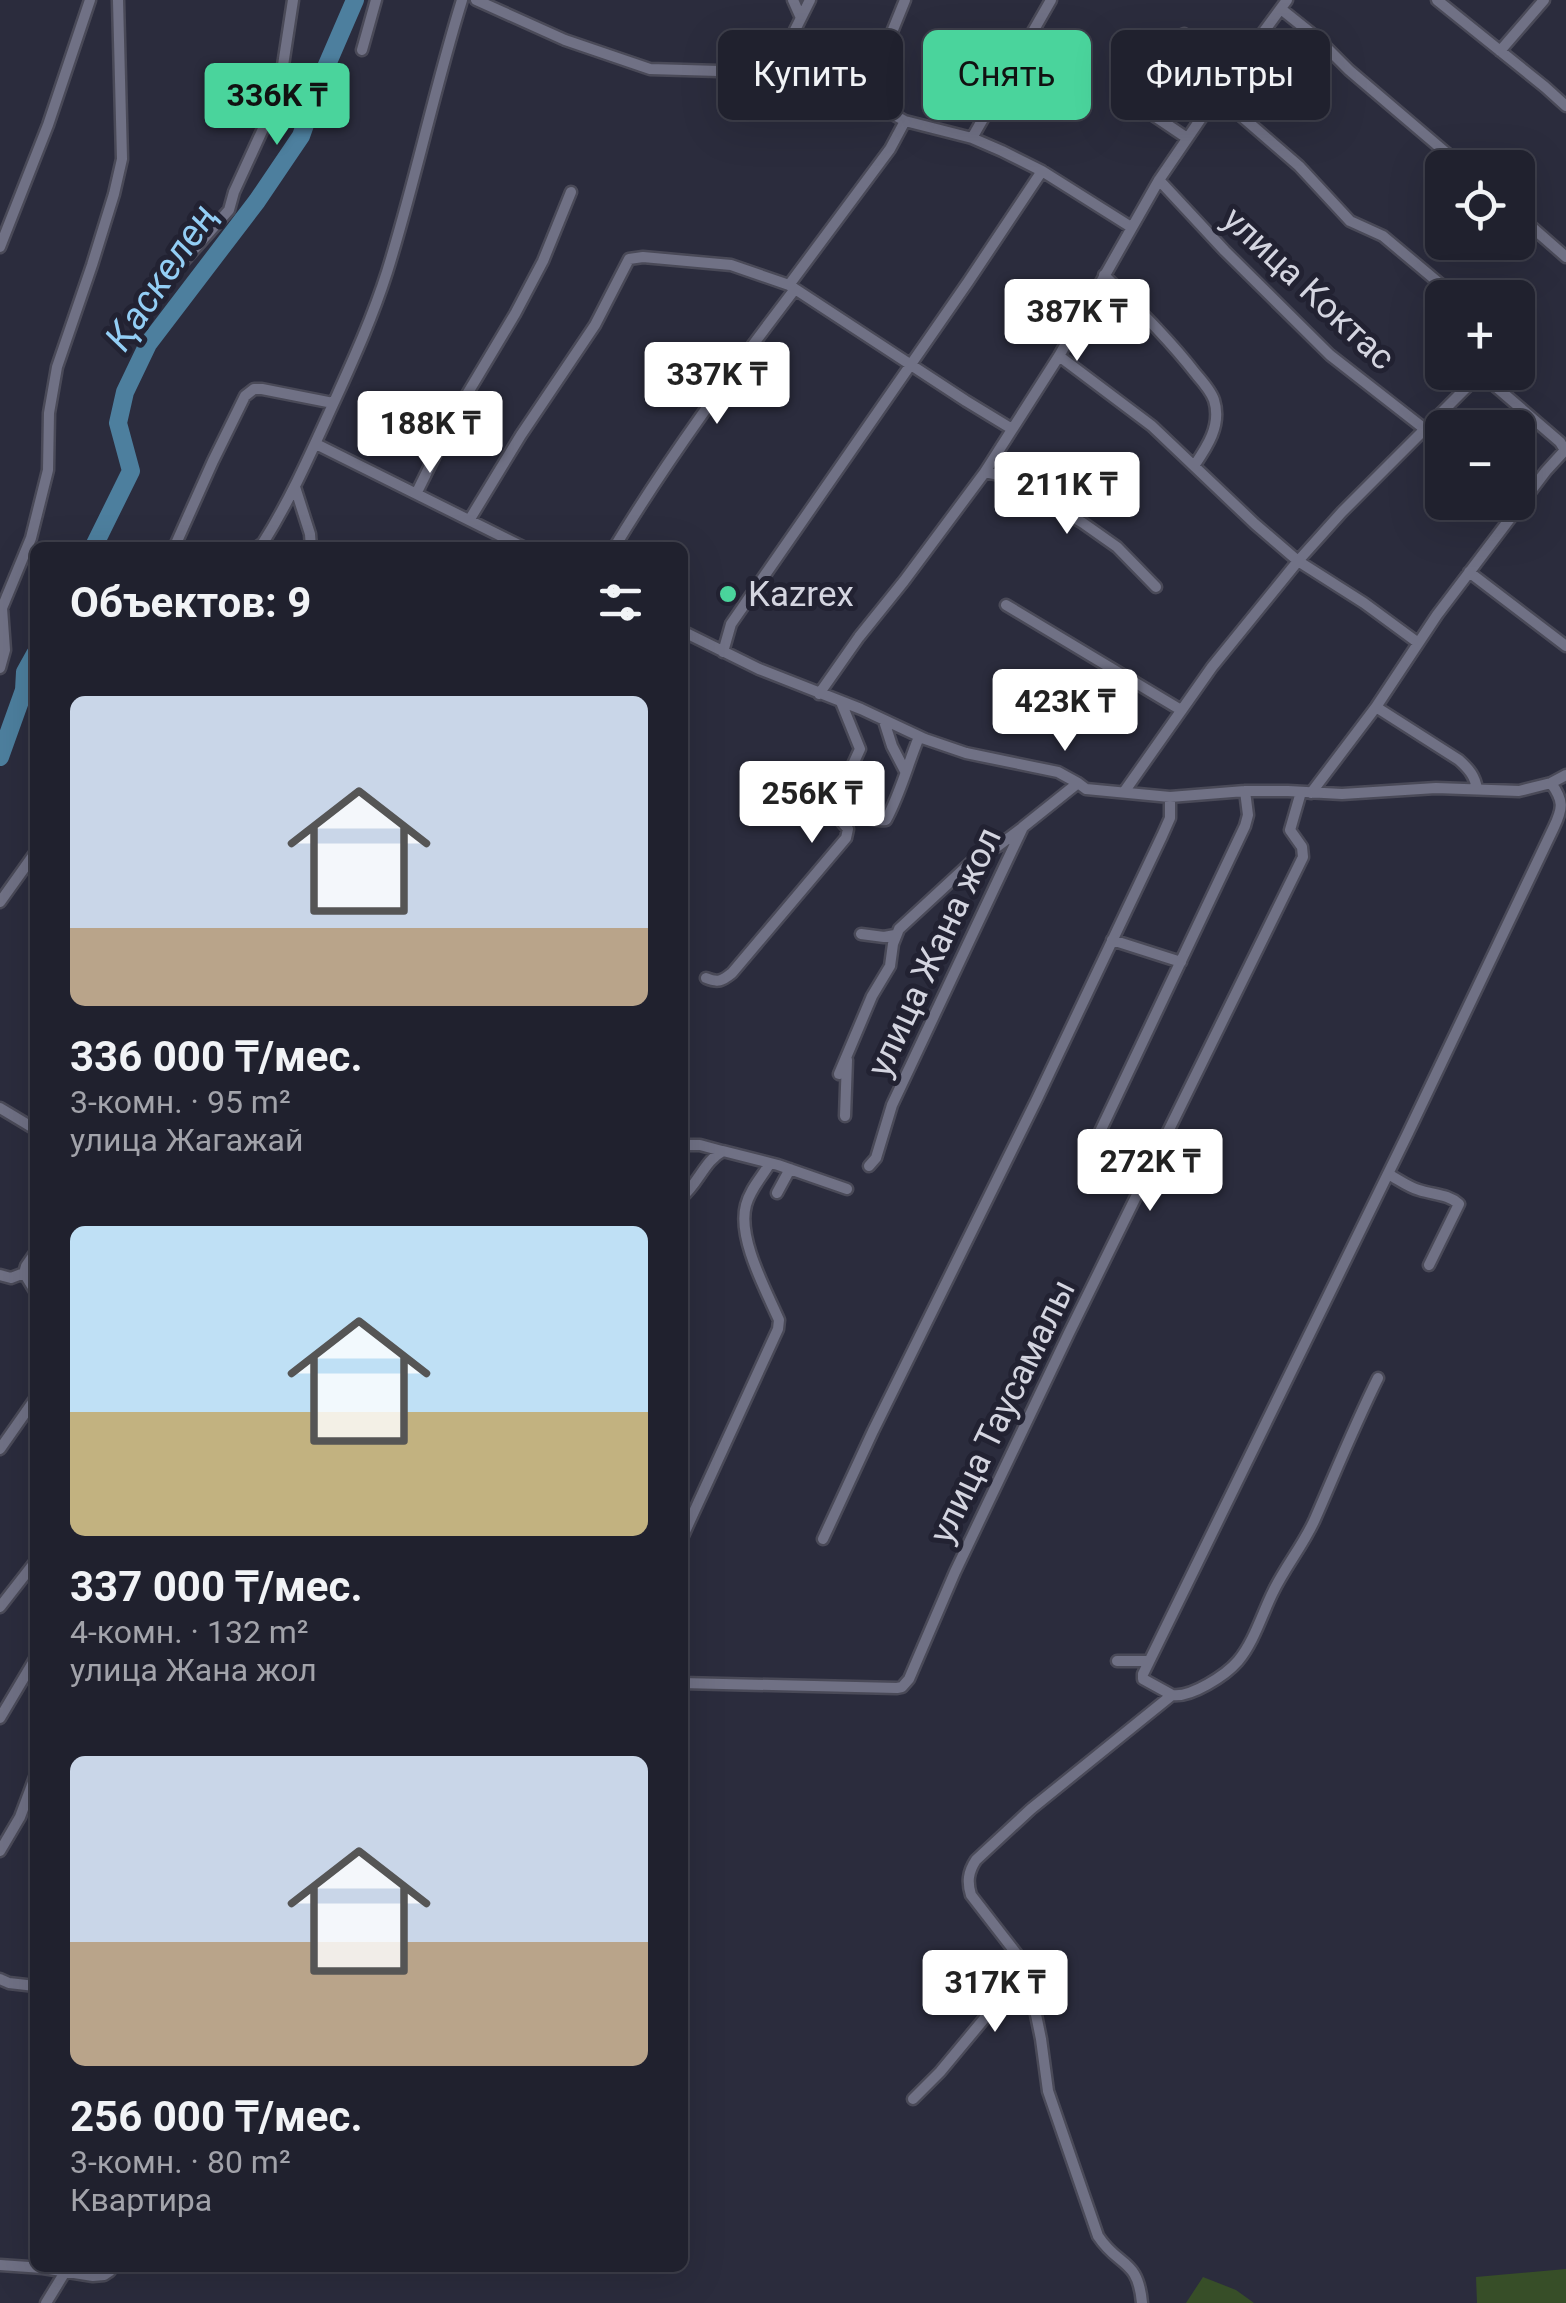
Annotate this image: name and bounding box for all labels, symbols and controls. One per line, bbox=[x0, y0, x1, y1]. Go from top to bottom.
chip: Купить bbox=[718, 30, 903, 120]
chip: Снять bbox=[923, 30, 1091, 120]
chip: Фильтры bbox=[1111, 30, 1330, 120]
pin: 336K ₸ bbox=[196, 63, 358, 148]
text: 336K ₸ bbox=[227, 76, 327, 114]
map controls bbox=[1425, 150, 1535, 520]
button: locate bbox=[1425, 150, 1535, 260]
water label: Қаскелең bbox=[96, 195, 226, 359]
street label: улица Коктас bbox=[1214, 198, 1403, 378]
pin: 387K ₸ bbox=[996, 279, 1158, 364]
button: + bbox=[1425, 280, 1535, 390]
text: 387K ₸ bbox=[1027, 292, 1127, 330]
pin: 337K ₸ bbox=[636, 342, 798, 427]
text: 337K ₸ bbox=[667, 355, 767, 393]
pin: 188K ₸ bbox=[349, 391, 511, 476]
text: 188K ₸ bbox=[380, 404, 480, 442]
button: − bbox=[1425, 410, 1535, 520]
pin: 211K ₸ bbox=[986, 452, 1148, 537]
text: 211K ₸ bbox=[1017, 465, 1117, 503]
place label: Kazrex bbox=[748, 574, 854, 615]
icon: filters bbox=[593, 575, 648, 630]
text: Объектов: 9 bbox=[70, 578, 311, 627]
marker: Kazrex bbox=[717, 583, 739, 605]
pin: 423K ₸ bbox=[984, 669, 1146, 754]
text: 423K ₸ bbox=[1015, 682, 1115, 720]
icon: home bbox=[269, 761, 449, 941]
pin: 256K ₸ bbox=[731, 761, 893, 846]
text: 256K ₸ bbox=[762, 774, 862, 812]
street label: улица Жана жол bbox=[859, 821, 1010, 1083]
text: 336 000 ₸/мес. bbox=[70, 1032, 363, 1081]
text: 3-комн. · 95 m² bbox=[70, 1083, 291, 1121]
text: улица Жагажай bbox=[70, 1121, 303, 1159]
pin: 272K ₸ bbox=[1069, 1129, 1231, 1214]
text: 272K ₸ bbox=[1100, 1142, 1200, 1180]
street label: улица Таусамалы bbox=[921, 1273, 1084, 1550]
icon: home bbox=[269, 1291, 449, 1471]
text: 337 000 ₸/мес. bbox=[70, 1562, 363, 1611]
text: 4-комн. · 132 m² bbox=[70, 1613, 309, 1651]
text: улица Жана жол bbox=[70, 1651, 317, 1689]
icon: home bbox=[269, 1821, 449, 2001]
pin: 317K ₸ bbox=[914, 1950, 1076, 2035]
text: 317K ₸ bbox=[945, 1963, 1045, 2001]
text: 256 000 ₸/мес. bbox=[70, 2092, 363, 2141]
text: 3-комн. · 80 m² bbox=[70, 2143, 291, 2181]
text: Квартира bbox=[70, 2181, 212, 2219]

